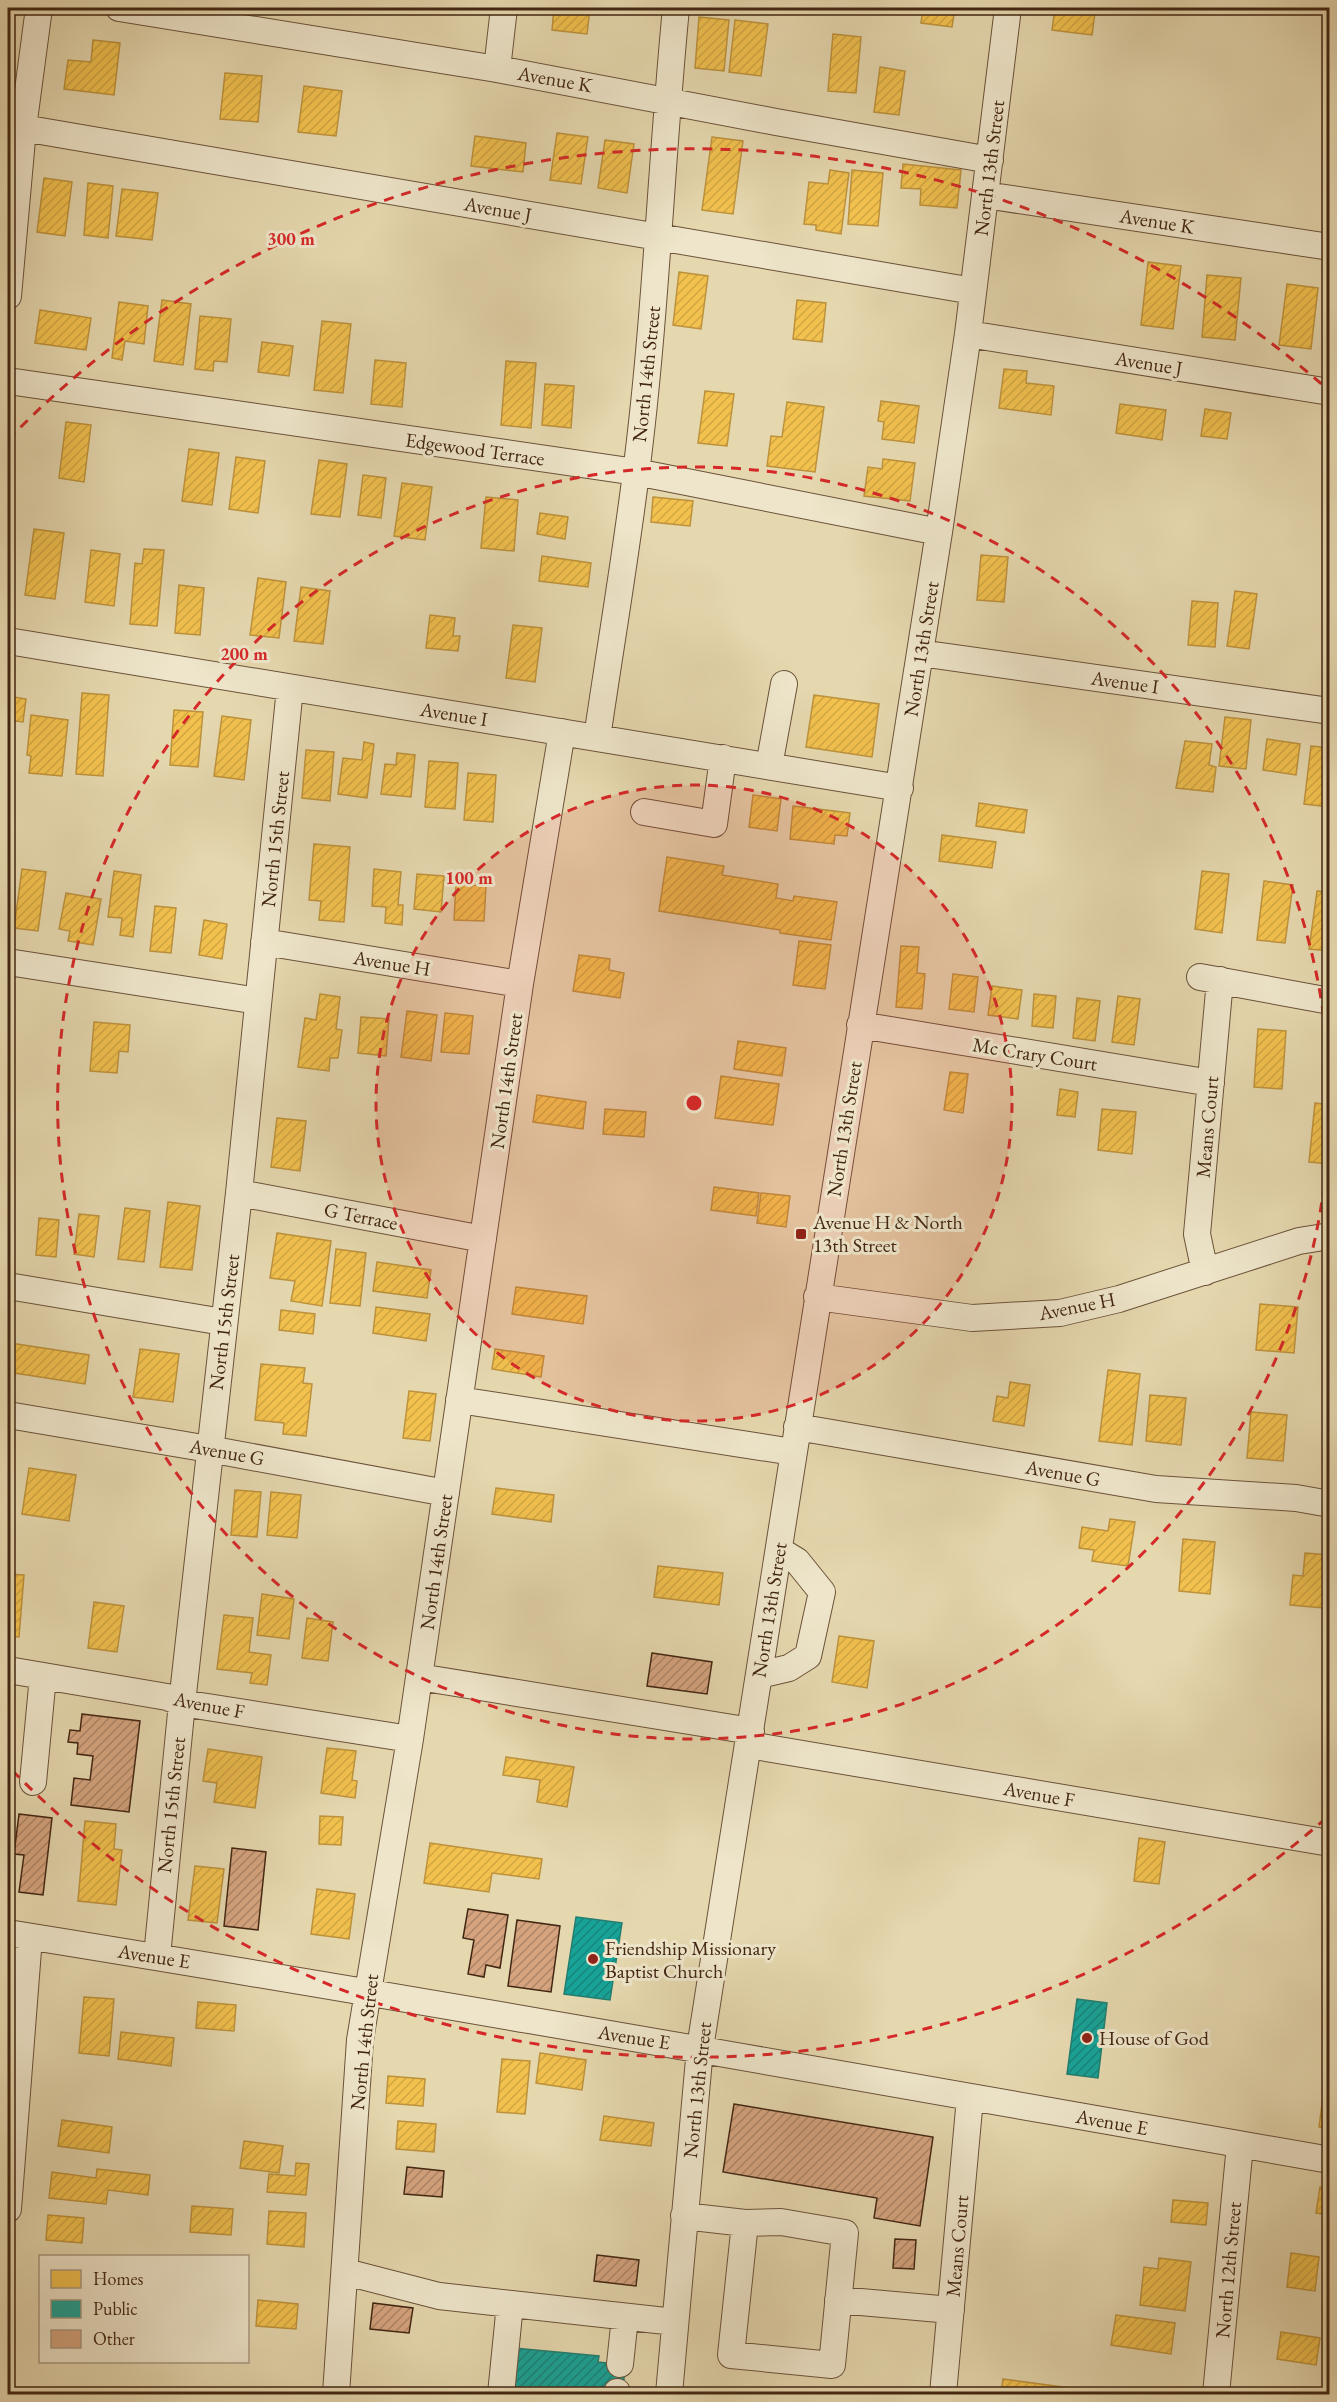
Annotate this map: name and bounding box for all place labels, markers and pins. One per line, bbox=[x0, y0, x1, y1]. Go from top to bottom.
centre of rings bbox=[684, 1093, 704, 1113]
place label: Avenue H & North 13th Street bbox=[812, 1209, 963, 1258]
marker: Avenue H & North 13th Street bbox=[794, 1227, 808, 1241]
place label: Friendship Missionary Baptist Church bbox=[605, 1935, 776, 1984]
marker: Friendship Missionary Baptist Church bbox=[586, 1952, 600, 1966]
place label: House of God bbox=[1099, 2025, 1210, 2051]
marker: House of God bbox=[1080, 2031, 1094, 2045]

